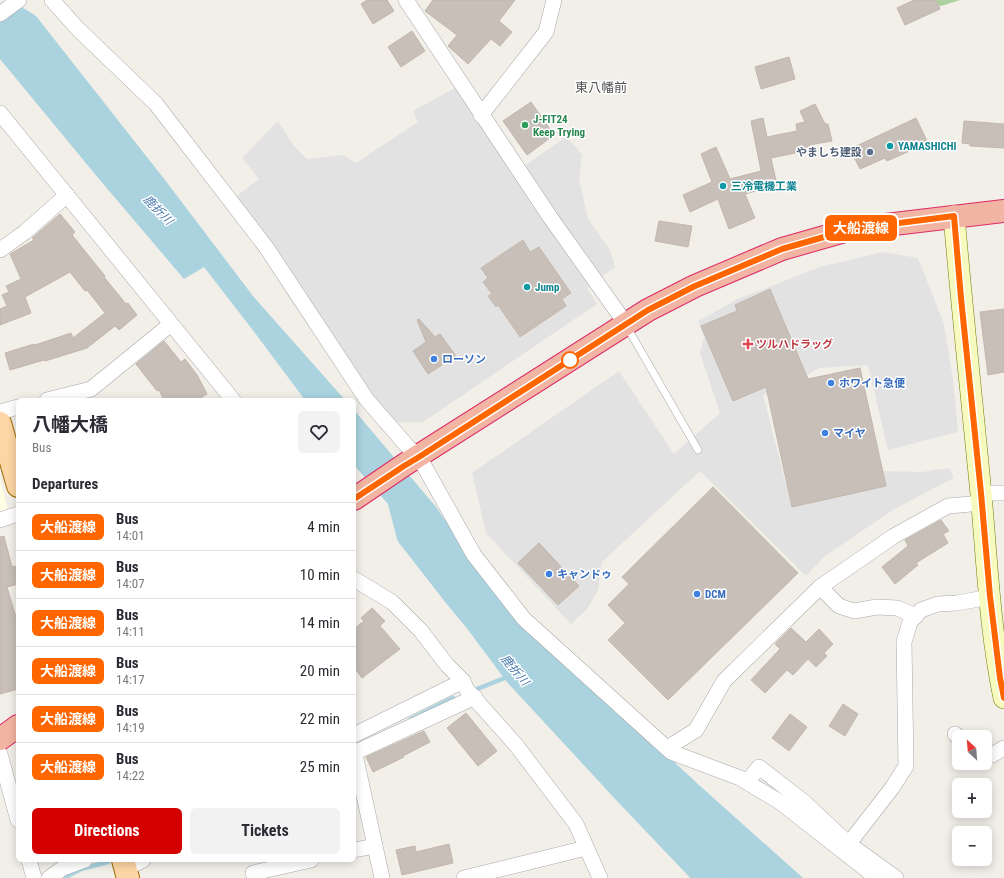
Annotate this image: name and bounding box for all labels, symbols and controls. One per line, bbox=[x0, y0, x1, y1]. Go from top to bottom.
district label: 東八幡前 bbox=[575, 80, 627, 95]
place label: J-FIT24 Keep Trying bbox=[533, 113, 585, 139]
marker: J-FIT24 Keep Trying bbox=[520, 120, 530, 130]
place label: YAMASHICHI bbox=[898, 140, 956, 153]
marker: YAMASHICHI bbox=[885, 141, 895, 151]
place label: やましち建設 bbox=[796, 146, 862, 159]
marker: やましち建設 bbox=[865, 147, 875, 157]
place label: 三冷電機工業 bbox=[731, 180, 797, 193]
marker: 三冷電機工業 bbox=[718, 181, 728, 191]
water label: 鹿折川 bbox=[140, 192, 177, 229]
line badge: 大船渡線 bbox=[833, 215, 889, 241]
text: 大船渡線 bbox=[833, 220, 889, 236]
place label: Jump bbox=[535, 281, 560, 294]
marker: Jump bbox=[522, 282, 532, 292]
place label: ツルハドラッグ bbox=[756, 338, 833, 351]
marker: ツルハドラッグ bbox=[743, 339, 753, 349]
unlabelled marker bbox=[561, 351, 579, 369]
place label: ローソン bbox=[442, 353, 486, 366]
marker: ローソン bbox=[429, 354, 439, 364]
place label: ホワイト急便 bbox=[839, 377, 906, 390]
marker: ホワイト急便 bbox=[826, 378, 836, 388]
button: heart bbox=[298, 411, 340, 453]
text: 八幡大橋 bbox=[32, 413, 108, 436]
place label: マイヤ bbox=[833, 427, 866, 440]
marker: マイヤ bbox=[820, 428, 830, 438]
text: Bus bbox=[32, 440, 51, 455]
text: Departures bbox=[32, 475, 98, 493]
text: Bus bbox=[116, 510, 139, 528]
text: 4 min bbox=[307, 518, 340, 536]
text: 大船渡線 bbox=[40, 519, 96, 535]
text: 14:01 bbox=[116, 528, 145, 543]
text: Bus bbox=[116, 558, 139, 576]
text: 10 min bbox=[300, 566, 340, 584]
text: 大船渡線 bbox=[40, 567, 96, 583]
place label: キャンドゥ bbox=[557, 568, 612, 581]
marker: キャンドゥ bbox=[544, 569, 554, 579]
text: 14:07 bbox=[116, 576, 145, 591]
place label: DCM bbox=[705, 588, 726, 601]
marker: DCM bbox=[692, 589, 702, 599]
text: Bus bbox=[116, 606, 139, 624]
text: 14 min bbox=[300, 614, 340, 632]
text: 大船渡線 bbox=[40, 615, 96, 631]
text: 14:11 bbox=[116, 624, 145, 639]
water label: 鹿折川 bbox=[498, 652, 533, 690]
text: Bus bbox=[116, 654, 139, 672]
text: 20 min bbox=[300, 662, 340, 680]
text: 大船渡線 bbox=[40, 663, 96, 679]
text: 14:17 bbox=[116, 672, 145, 687]
text: Bus bbox=[116, 702, 139, 720]
text: 22 min bbox=[300, 710, 340, 728]
text: 大船渡線 bbox=[40, 711, 96, 727]
text: 14:19 bbox=[116, 720, 145, 735]
north arrow bbox=[952, 730, 992, 770]
map controls bbox=[952, 730, 992, 866]
text: Bus bbox=[116, 750, 139, 768]
text: 25 min bbox=[300, 758, 340, 776]
text: 大船渡線 bbox=[40, 759, 96, 775]
text: 14:22 bbox=[116, 768, 145, 783]
button: + bbox=[952, 778, 992, 818]
button: Directions bbox=[32, 808, 182, 854]
button: Tickets bbox=[190, 808, 340, 854]
button: − bbox=[952, 826, 992, 866]

